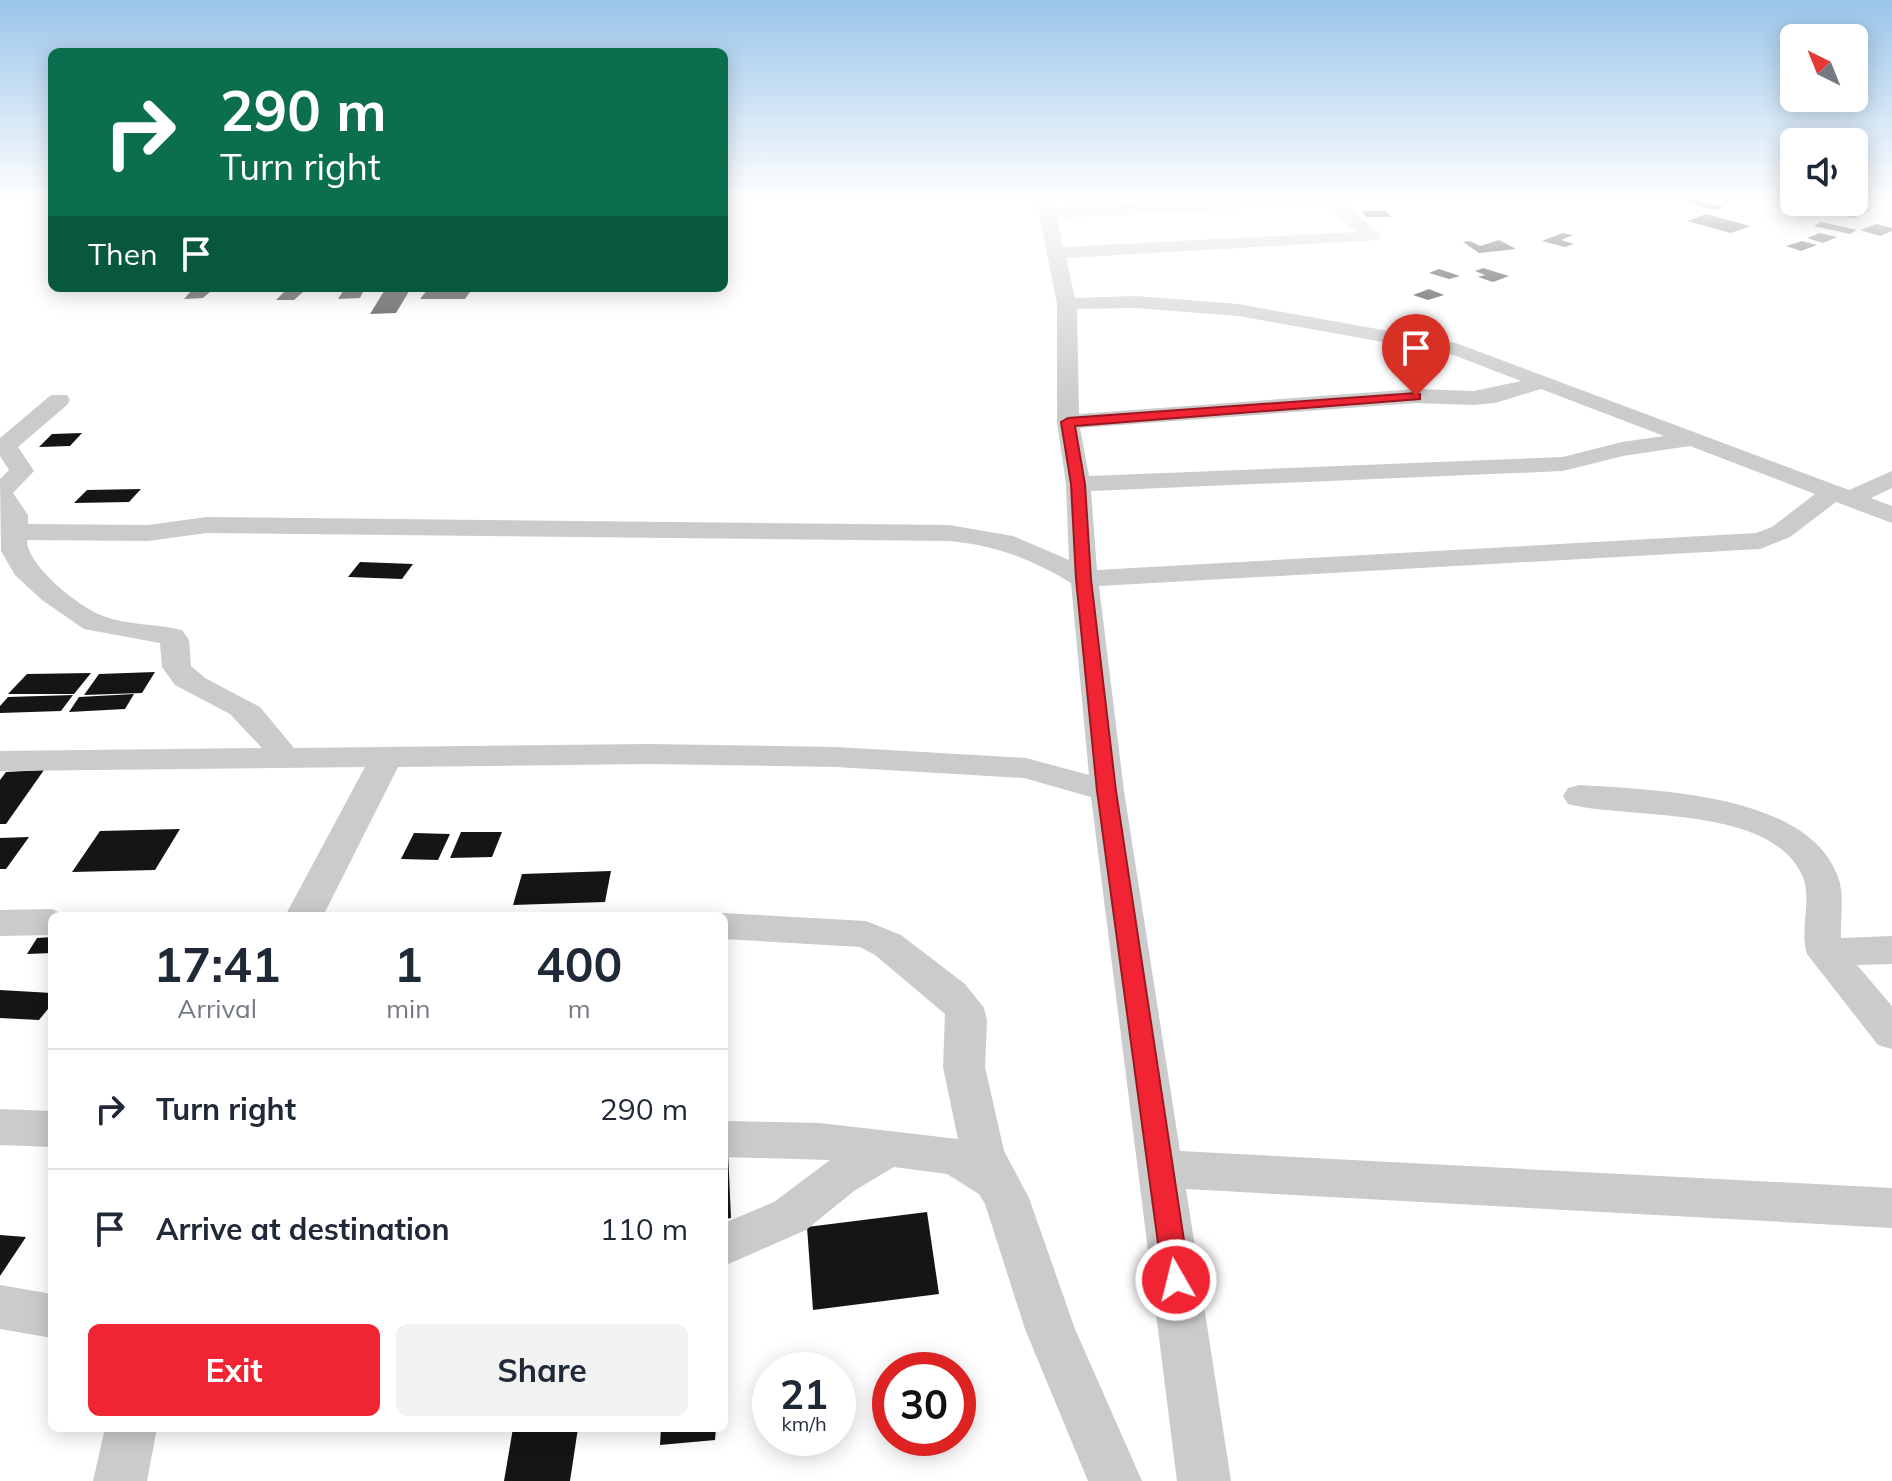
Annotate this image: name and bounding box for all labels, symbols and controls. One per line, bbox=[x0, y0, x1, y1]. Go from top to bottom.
north arrow bbox=[1780, 24, 1868, 112]
map controls bbox=[1780, 24, 1868, 216]
text: 290 m bbox=[220, 75, 387, 145]
icon: right bbox=[88, 80, 192, 184]
button: sound bbox=[1780, 128, 1868, 216]
text: Turn right bbox=[220, 144, 381, 189]
icon: arrive bbox=[174, 232, 218, 276]
text: Then bbox=[88, 235, 158, 273]
pin bbox=[1382, 314, 1450, 396]
icon: arrive bbox=[1394, 326, 1438, 370]
text: 17:41 bbox=[154, 934, 281, 994]
text: 1 bbox=[394, 934, 423, 994]
text: 400 bbox=[536, 934, 622, 994]
text: Arrival bbox=[177, 992, 257, 1025]
text: min bbox=[386, 992, 430, 1025]
text: m bbox=[568, 992, 591, 1025]
icon: right bbox=[88, 1087, 132, 1131]
text: Turn right bbox=[156, 1090, 296, 1128]
text: 290 m bbox=[600, 1090, 688, 1128]
icon: arrive bbox=[88, 1207, 132, 1251]
text: Arrive at destination bbox=[156, 1210, 450, 1248]
text: 110 m bbox=[600, 1210, 688, 1248]
position arrow bbox=[1134, 1238, 1218, 1322]
button: Exit bbox=[88, 1324, 380, 1416]
button: Share bbox=[396, 1324, 688, 1416]
speed limit sign: 30 bbox=[872, 1352, 976, 1456]
text: 21 bbox=[780, 1369, 828, 1419]
text: km/h bbox=[781, 1411, 827, 1436]

